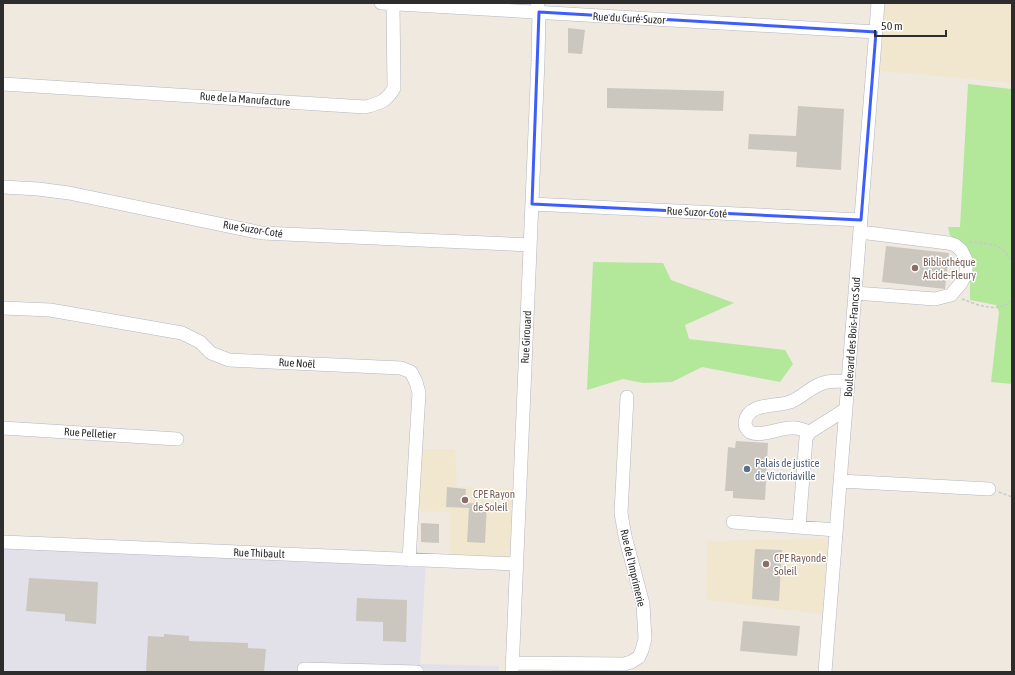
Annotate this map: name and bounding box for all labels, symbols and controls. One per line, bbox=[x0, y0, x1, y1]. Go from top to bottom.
street label: Rue du Curé-Suzor bbox=[592, 10, 666, 26]
scale bar bbox=[875, 12, 946, 38]
text: 50 m bbox=[881, 19, 903, 33]
street label: Rue de la Manufacture bbox=[199, 90, 291, 108]
street label: Rue Suzor-Coté bbox=[667, 204, 727, 220]
street label: Rue Suzor-Coté bbox=[222, 218, 284, 240]
place label: Bibliothèque Alcide-Fleury bbox=[923, 256, 977, 281]
marker: Bibliothèque Alcide-Fleury bbox=[910, 263, 920, 273]
street label: Boulevard des Bois-Francs Sud bbox=[842, 277, 862, 397]
street label: Rue Girouard bbox=[519, 310, 533, 364]
street label: Rue Noël bbox=[278, 356, 316, 370]
street label: Rue Pelletier bbox=[64, 425, 117, 441]
place label: Palais de justice de Victoriaville bbox=[755, 457, 819, 482]
marker: Palais de justice de Victoriaville bbox=[742, 464, 752, 474]
place label: CPE Rayon de Soleil bbox=[473, 488, 515, 513]
marker: CPE Rayon de Soleil bbox=[460, 495, 470, 505]
street label: Rue de l'Imprimerie bbox=[618, 528, 648, 608]
street label: Rue Thibault bbox=[233, 546, 285, 560]
place label: CPE Rayonde Soleil bbox=[774, 552, 826, 577]
marker: CPE Rayonde Soleil bbox=[761, 559, 771, 569]

